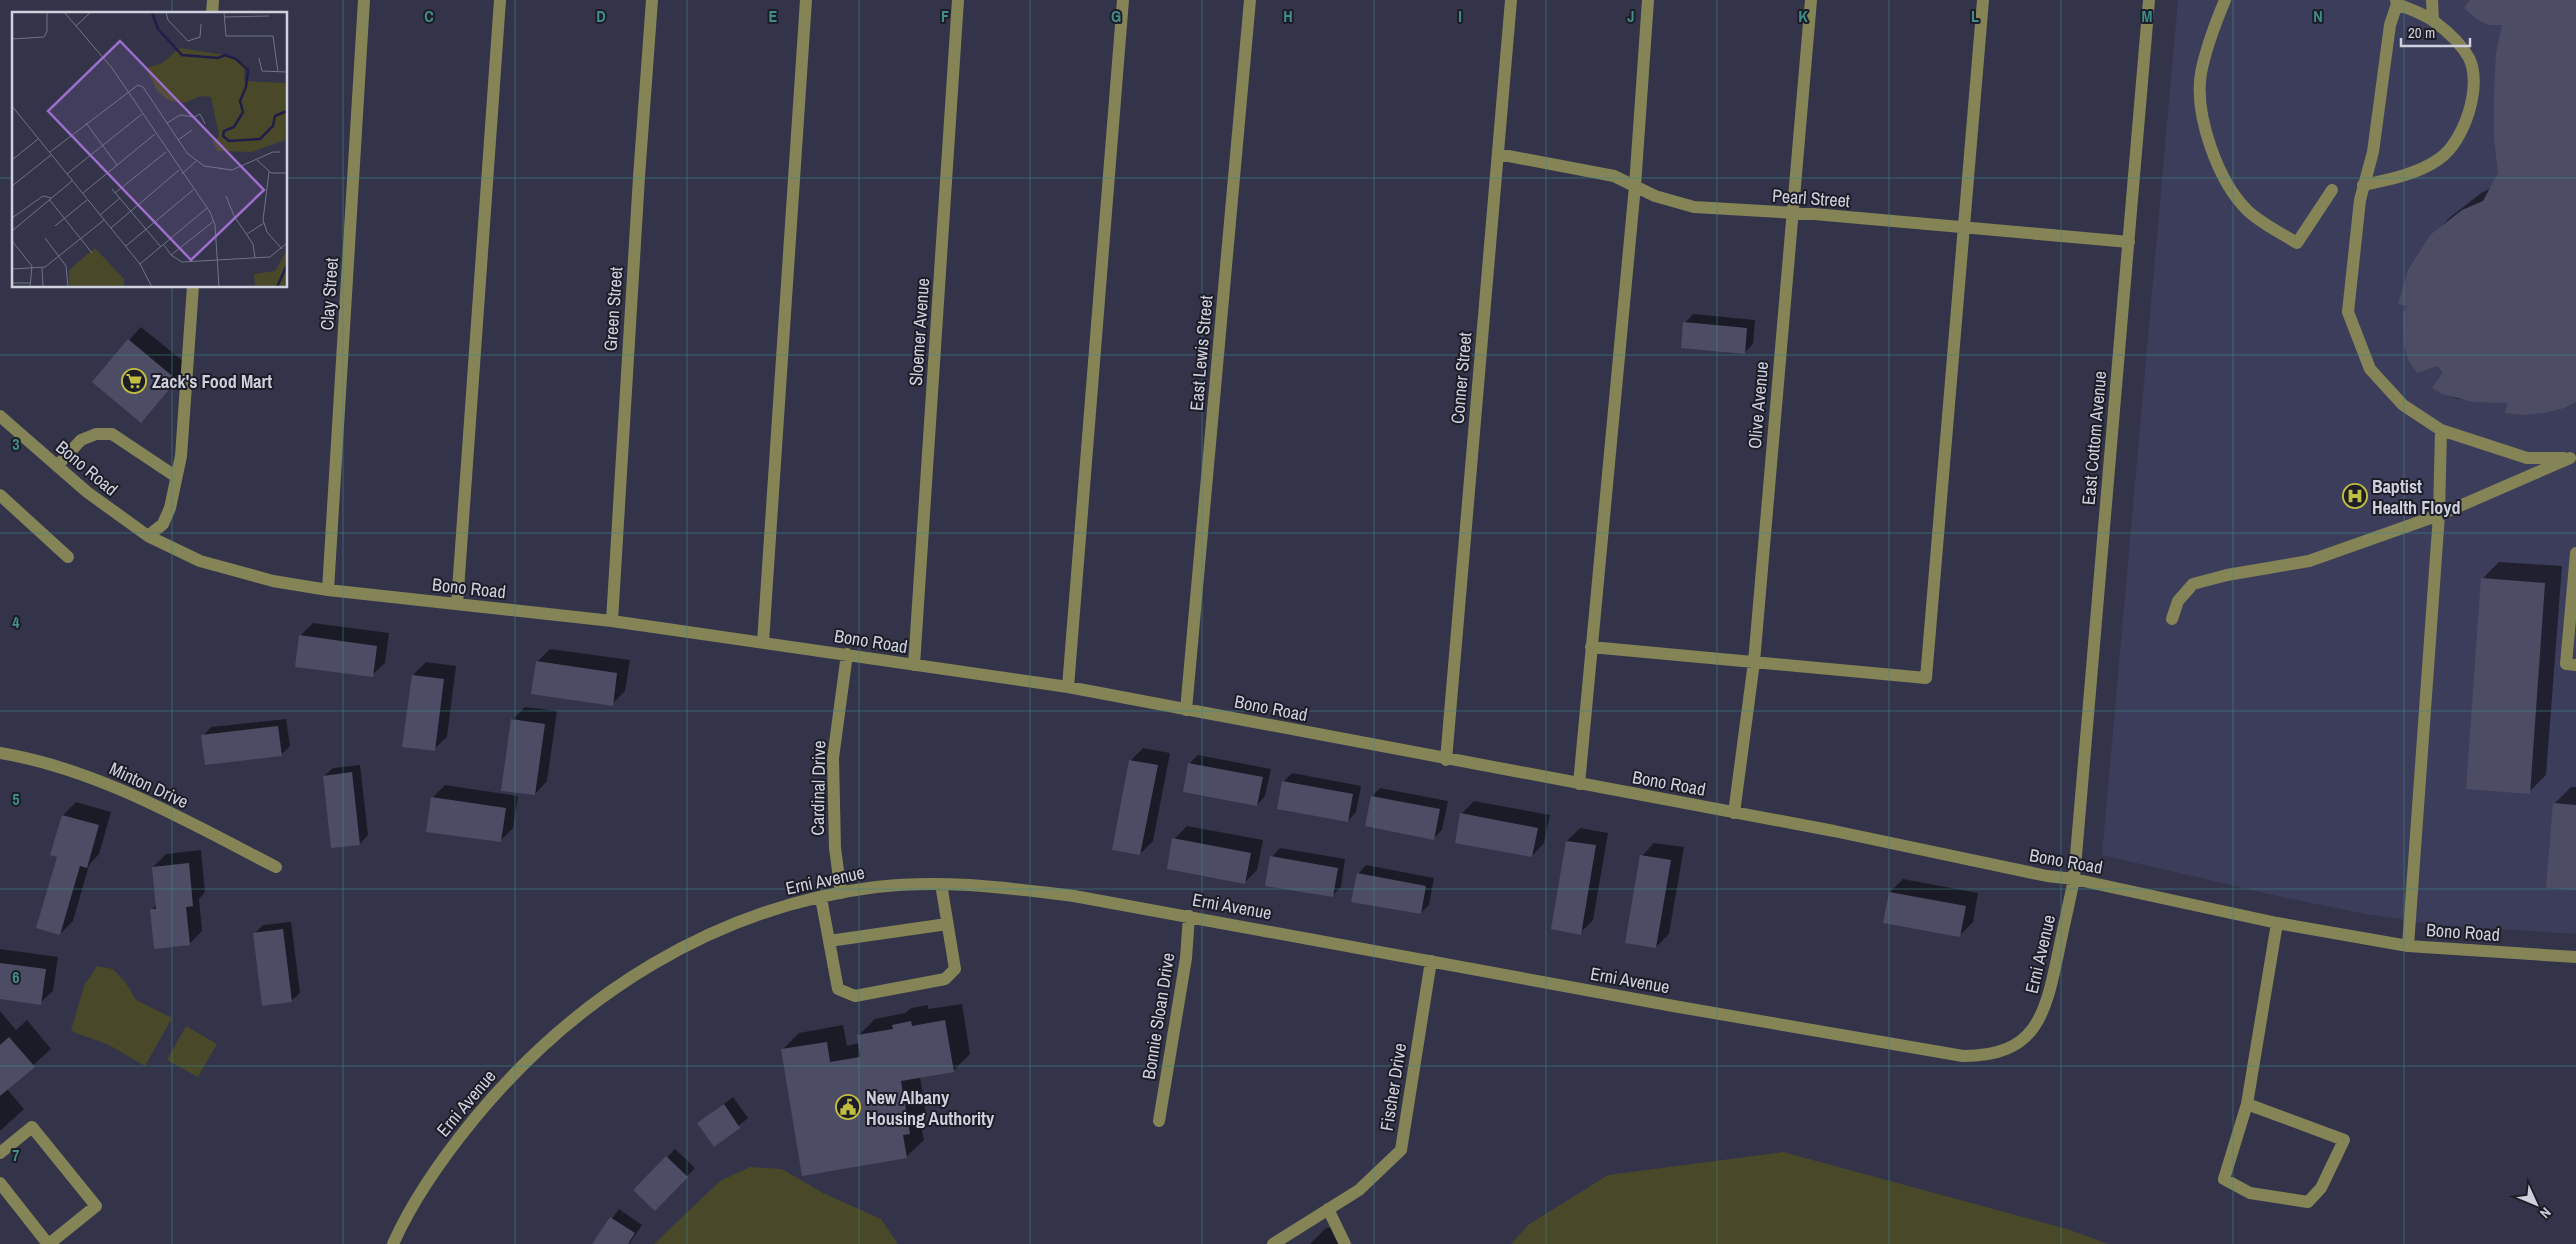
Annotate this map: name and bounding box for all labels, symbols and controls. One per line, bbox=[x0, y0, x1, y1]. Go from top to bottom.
text: C bbox=[424, 5, 434, 27]
text: D bbox=[596, 5, 606, 27]
text: E bbox=[769, 5, 778, 27]
text: F bbox=[941, 5, 949, 27]
text: G bbox=[1111, 5, 1121, 27]
text: H bbox=[1283, 5, 1293, 27]
text: I bbox=[1458, 5, 1462, 27]
text: J bbox=[1627, 5, 1635, 27]
text: K bbox=[1798, 5, 1808, 27]
text: L bbox=[1971, 5, 1979, 27]
text: M bbox=[2142, 5, 2153, 27]
text: N bbox=[2313, 5, 2323, 27]
inset map bbox=[12, 12, 288, 288]
scale bar bbox=[2401, 15, 2470, 47]
text: 20 m bbox=[2408, 22, 2435, 43]
street label: Pearl Street bbox=[1771, 183, 1851, 213]
street label: Clay Street bbox=[314, 257, 344, 331]
street label: Green Street bbox=[598, 266, 628, 352]
street label: Sloemer Avenue bbox=[903, 277, 935, 387]
street label: East Lewis Street bbox=[1184, 294, 1218, 412]
street label: Conner Street bbox=[1445, 331, 1477, 425]
street label: Olive Avenue bbox=[1742, 360, 1774, 450]
supermarket icon: Zack's Food Mart bbox=[121, 368, 147, 394]
place label: Zack's Food Mart bbox=[152, 369, 272, 394]
street label: East Cottom Avenue bbox=[2076, 370, 2112, 506]
text: 3 bbox=[12, 433, 20, 455]
street label: Bono Road bbox=[51, 435, 123, 501]
place label: Baptist Health Floyd bbox=[2372, 474, 2461, 520]
hospital icon: Baptist Health Floyd bbox=[2342, 483, 2368, 509]
street label: Bono Road bbox=[431, 572, 507, 604]
text: 4 bbox=[12, 611, 20, 633]
street label: Bono Road bbox=[833, 623, 909, 659]
street label: Bono Road bbox=[1232, 689, 1310, 727]
street label: Cardinal Drive bbox=[805, 740, 831, 836]
street label: Minton Drive bbox=[105, 756, 193, 814]
street label: Bono Road bbox=[1630, 764, 1708, 802]
text: 5 bbox=[12, 788, 20, 810]
street label: Bono Road bbox=[2027, 842, 2105, 880]
street label: Erni Avenue bbox=[783, 859, 867, 901]
street label: Erni Avenue bbox=[1190, 887, 1274, 925]
street label: Erni Avenue bbox=[2019, 912, 2061, 996]
street label: Bono Road bbox=[2425, 917, 2501, 947]
street label: Bonnie Sloan Drive bbox=[1136, 951, 1180, 1081]
street label: Erni Avenue bbox=[1588, 961, 1672, 999]
text: 6 bbox=[12, 966, 20, 988]
street label: Fischer Drive bbox=[1374, 1041, 1412, 1133]
street label: Erni Avenue bbox=[431, 1064, 501, 1142]
place label: New Albany Housing Authority bbox=[866, 1085, 995, 1131]
public building icon: New Albany Housing Authority bbox=[835, 1094, 861, 1120]
text: 7 bbox=[12, 1144, 20, 1166]
north arrow bbox=[2511, 1179, 2561, 1229]
text: N bbox=[2536, 1204, 2555, 1222]

